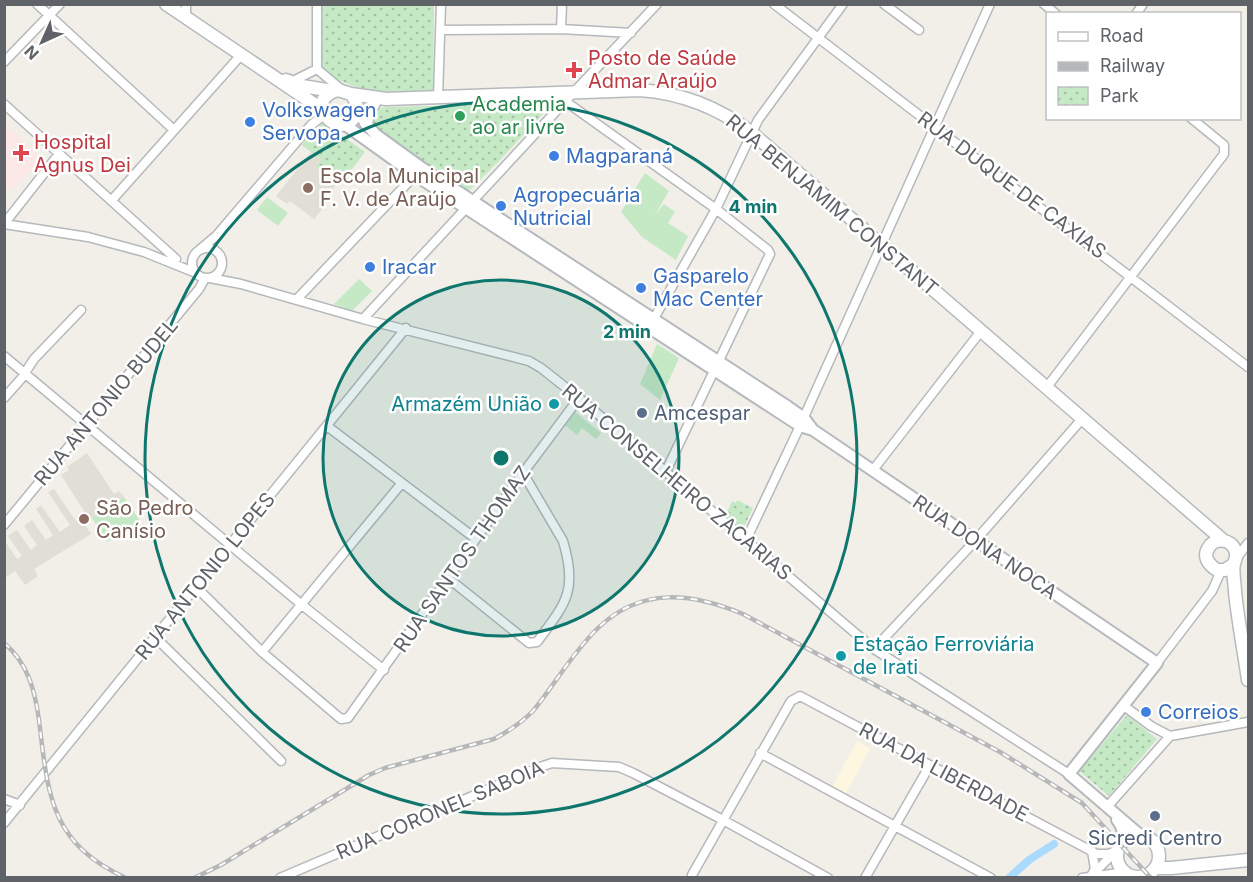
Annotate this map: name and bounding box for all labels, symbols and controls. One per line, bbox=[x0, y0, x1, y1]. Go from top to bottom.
north arrow bbox=[12, 12, 72, 72]
legend bbox=[1046, 12, 1241, 120]
text: Road bbox=[1100, 25, 1143, 46]
text: N bbox=[20, 41, 43, 64]
place label: Posto de Saúde Admar Araújo bbox=[588, 46, 737, 93]
text: Railway bbox=[1100, 55, 1165, 76]
marker: Posto de Saúde Admar Araújo bbox=[565, 61, 583, 79]
text: Park bbox=[1100, 85, 1139, 106]
place label: Academia ao ar livre bbox=[472, 92, 566, 139]
place label: Volkswagen Servopa bbox=[262, 98, 377, 145]
street label: RUA DUQUE DE CAXIAS bbox=[913, 106, 1111, 264]
marker: Academia ao ar livre bbox=[453, 109, 467, 123]
street label: RUA BENJAMIM CONSTANT bbox=[721, 109, 943, 301]
marker: Volkswagen Servopa bbox=[243, 115, 257, 129]
place label: Hospital Agnus Dei bbox=[34, 130, 131, 177]
marker: Hospital Agnus Dei bbox=[12, 144, 30, 162]
place label: Magparaná bbox=[566, 144, 673, 168]
marker: Magparaná bbox=[547, 149, 561, 163]
place label: Escola Municipal F. V. de Araújo bbox=[320, 164, 479, 211]
marker: Escola Municipal F. V. de Araújo bbox=[301, 181, 315, 195]
place label: Agropecuária Nutricial bbox=[513, 183, 641, 230]
text: 4 min bbox=[729, 196, 777, 217]
marker: Agropecuária Nutricial bbox=[494, 199, 508, 213]
place label: Iracar bbox=[382, 255, 437, 279]
marker: Iracar bbox=[363, 260, 377, 274]
place label: Gasparelo Mac Center bbox=[653, 264, 763, 311]
marker: Gasparelo Mac Center bbox=[634, 281, 648, 295]
street label: RUA ANTONIO BUDEL bbox=[29, 314, 183, 490]
text: 2 min bbox=[603, 321, 651, 342]
street label: RUA CONSELHEIRO ZACARIAS bbox=[557, 379, 797, 585]
place label: Armazém União bbox=[391, 392, 542, 416]
marker: Armazém União bbox=[547, 397, 561, 411]
place label: Amcespar bbox=[654, 401, 751, 425]
marker: Amcespar bbox=[635, 406, 649, 420]
centre of rings bbox=[491, 448, 511, 468]
street label: RUA SANTOS THOMAZ bbox=[388, 461, 536, 657]
street label: RUA ANTONIO LOPES bbox=[130, 488, 280, 664]
street label: RUA DONA NOCA bbox=[908, 490, 1062, 604]
place label: São Pedro Canísio bbox=[96, 496, 193, 543]
marker: São Pedro Canísio bbox=[77, 512, 91, 526]
place label: Estação Ferroviária de Irati bbox=[853, 632, 1034, 679]
marker: Estação Ferroviária de Irati bbox=[834, 649, 848, 663]
place label: Correios bbox=[1158, 700, 1239, 724]
marker: Correios bbox=[1139, 705, 1153, 719]
street label: RUA DA LIBERDADE bbox=[855, 717, 1033, 827]
street label: RUA CORONEL SABOIA bbox=[333, 755, 548, 865]
marker: Sicredi Centro bbox=[1148, 809, 1162, 823]
place label: Sicredi Centro bbox=[1088, 826, 1222, 850]

